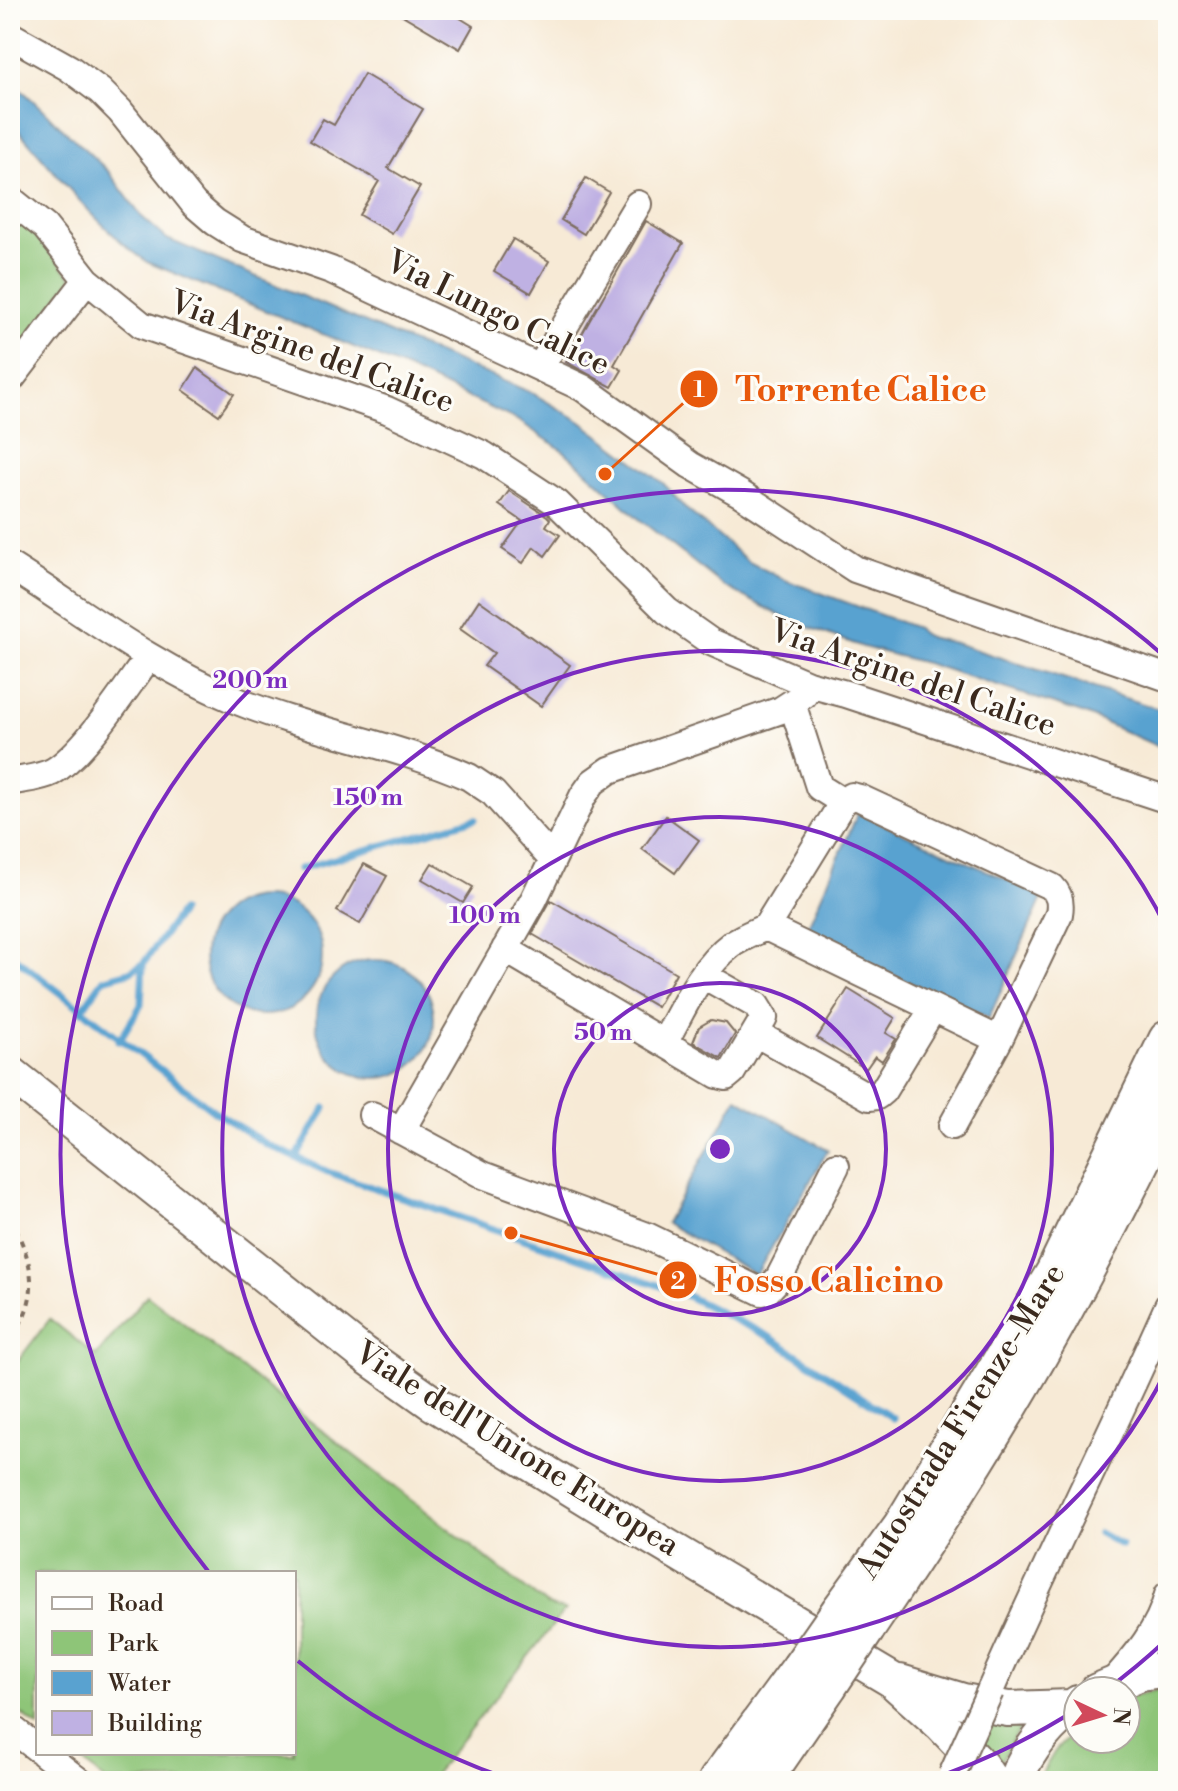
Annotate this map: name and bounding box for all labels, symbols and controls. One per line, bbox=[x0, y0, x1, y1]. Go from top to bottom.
street label: Via Lungo Calice bbox=[378, 241, 617, 385]
street label: Via Argine del Calice bbox=[163, 282, 460, 422]
callout: Torrente Calice bbox=[679, 360, 1003, 418]
text: Torrente Calice bbox=[735, 370, 987, 412]
text: 1 bbox=[693, 375, 705, 405]
street label: Via Argine del Calice bbox=[764, 610, 1061, 746]
text: 200 m bbox=[212, 666, 288, 696]
text: 150 m bbox=[333, 783, 403, 813]
text: 100 m bbox=[449, 901, 521, 931]
text: 50 m bbox=[574, 1018, 632, 1048]
centre of rings bbox=[706, 1135, 734, 1163]
callout: Fosso Calicino bbox=[658, 1251, 960, 1309]
street label: Autostrada Firenze-Mare bbox=[847, 1256, 1074, 1587]
text: Fosso Calicino bbox=[714, 1261, 944, 1303]
text: 2 bbox=[671, 1267, 686, 1297]
street label: Viale dell'Unione Europea bbox=[346, 1332, 687, 1566]
legend bbox=[36, 1571, 296, 1755]
text: Road bbox=[108, 1589, 164, 1619]
text: Park bbox=[108, 1629, 159, 1659]
text: Water bbox=[107, 1669, 171, 1699]
north arrow bbox=[1062, 1675, 1142, 1755]
text: N bbox=[1106, 1707, 1135, 1727]
text: Building bbox=[107, 1709, 202, 1739]

